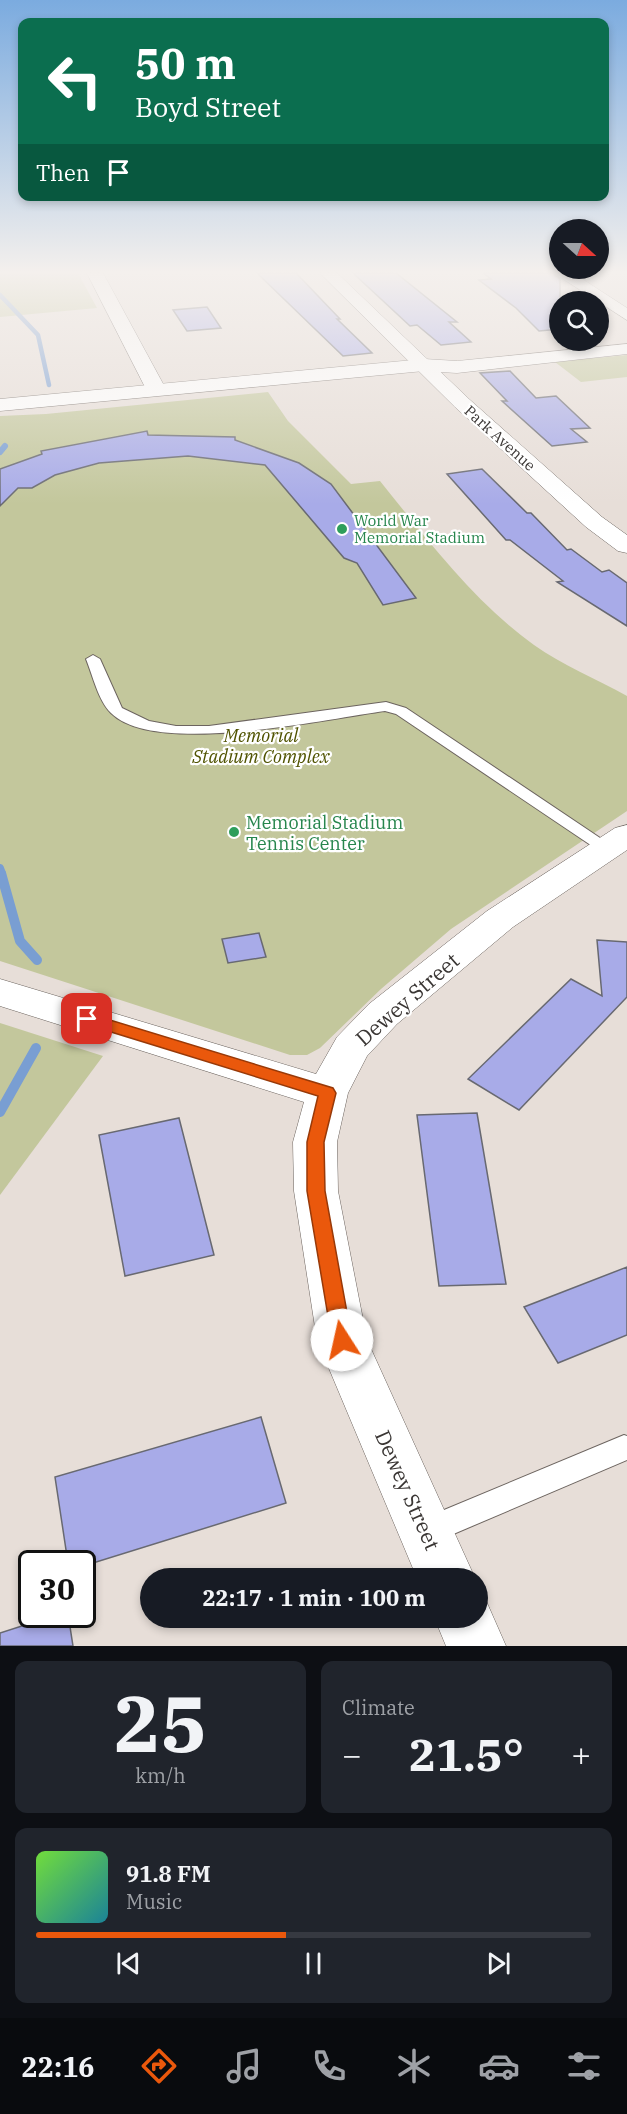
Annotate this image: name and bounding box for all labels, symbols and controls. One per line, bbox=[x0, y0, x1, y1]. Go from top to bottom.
text: 50 m bbox=[135, 36, 236, 91]
icon: left bbox=[36, 42, 114, 120]
text: Boyd Street bbox=[135, 89, 281, 124]
icon: arrive bbox=[102, 156, 135, 189]
text: Then bbox=[36, 158, 90, 187]
north arrow bbox=[549, 219, 609, 279]
map controls bbox=[549, 219, 609, 351]
button: search bbox=[549, 291, 609, 351]
street label: Park Avenue bbox=[461, 401, 539, 475]
place label: World War Memorial Stadium bbox=[354, 511, 485, 547]
marker: World War Memorial Stadium bbox=[335, 522, 349, 536]
park label: Memorial Stadium Complex bbox=[191, 724, 331, 768]
place label: Memorial Stadium Tennis Center bbox=[246, 811, 403, 855]
marker: Memorial Stadium Tennis Center bbox=[227, 825, 241, 839]
street label: Dewey Street bbox=[349, 946, 465, 1052]
pin bbox=[61, 993, 112, 1044]
icon: arrive bbox=[70, 1002, 103, 1035]
position arrow bbox=[310, 1308, 374, 1372]
street label: Dewey Street bbox=[369, 1426, 447, 1554]
speed limit sign: 30 bbox=[18, 1550, 96, 1628]
text: 22:17 · 1 min · 100 m bbox=[202, 1583, 426, 1612]
text: 25 bbox=[114, 1672, 207, 1773]
text: Climate bbox=[342, 1694, 415, 1721]
text: 21.5° bbox=[409, 1725, 524, 1783]
text: − bbox=[342, 1733, 362, 1776]
text: + bbox=[571, 1733, 591, 1776]
text: km/h bbox=[135, 1762, 186, 1789]
text: 91.8 FM bbox=[126, 1859, 211, 1888]
text: Music bbox=[126, 1888, 182, 1915]
icon: previous bbox=[112, 1947, 145, 1980]
icon: pause bbox=[297, 1947, 330, 1980]
icon: next bbox=[482, 1947, 515, 1980]
icon: directions bbox=[138, 2045, 180, 2087]
icon: music bbox=[223, 2045, 265, 2087]
icon: phone bbox=[308, 2045, 350, 2087]
icon: climate bbox=[393, 2045, 435, 2087]
icon: car bbox=[478, 2045, 520, 2087]
icon: filters bbox=[563, 2045, 605, 2087]
text: 22:16 bbox=[22, 2049, 95, 2084]

